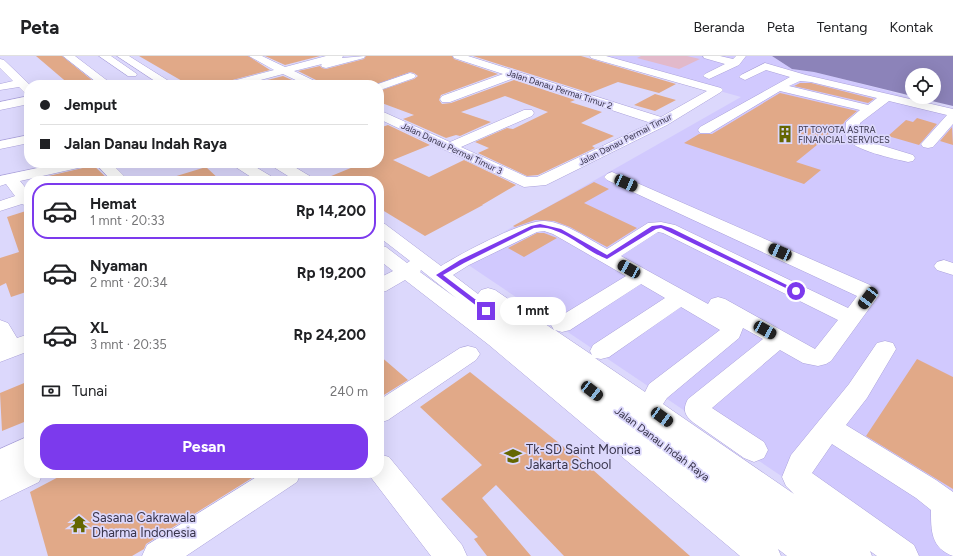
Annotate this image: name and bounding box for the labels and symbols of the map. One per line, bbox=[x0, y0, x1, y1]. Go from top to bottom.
street label: Jalan Danau Permai Timur 2 bbox=[506, 67, 614, 111]
street label: Jalan Danau Permai Timur bbox=[577, 111, 673, 167]
street label: Jalan Danau Permai Timur 3 bbox=[400, 120, 504, 176]
building icon: PT TOYOTA ASTRA FINANCIAL SERVICES bbox=[775, 124, 795, 144]
place label: PT TOYOTA ASTRA FINANCIAL SERVICES bbox=[798, 124, 890, 145]
car bbox=[613, 173, 639, 193]
car bbox=[767, 242, 793, 262]
car bbox=[616, 258, 642, 280]
route start bbox=[787, 282, 805, 300]
car bbox=[856, 285, 880, 311]
callout: 1 mnt bbox=[500, 297, 566, 325]
route end bbox=[477, 302, 495, 320]
car bbox=[752, 319, 778, 341]
car bbox=[579, 379, 605, 403]
street label: Jalan Danau Indah Raya bbox=[612, 404, 712, 484]
car bbox=[649, 405, 675, 429]
place label: Tk-SD Saint Monica Jakarta School bbox=[526, 442, 641, 472]
school or university icon: Tk-SD Saint Monica Jakarta School bbox=[503, 446, 523, 466]
place label: Sasana Cakrawala Dharma Indonesia bbox=[92, 510, 196, 540]
temple icon: Sasana Cakrawala Dharma Indonesia bbox=[69, 514, 89, 534]

